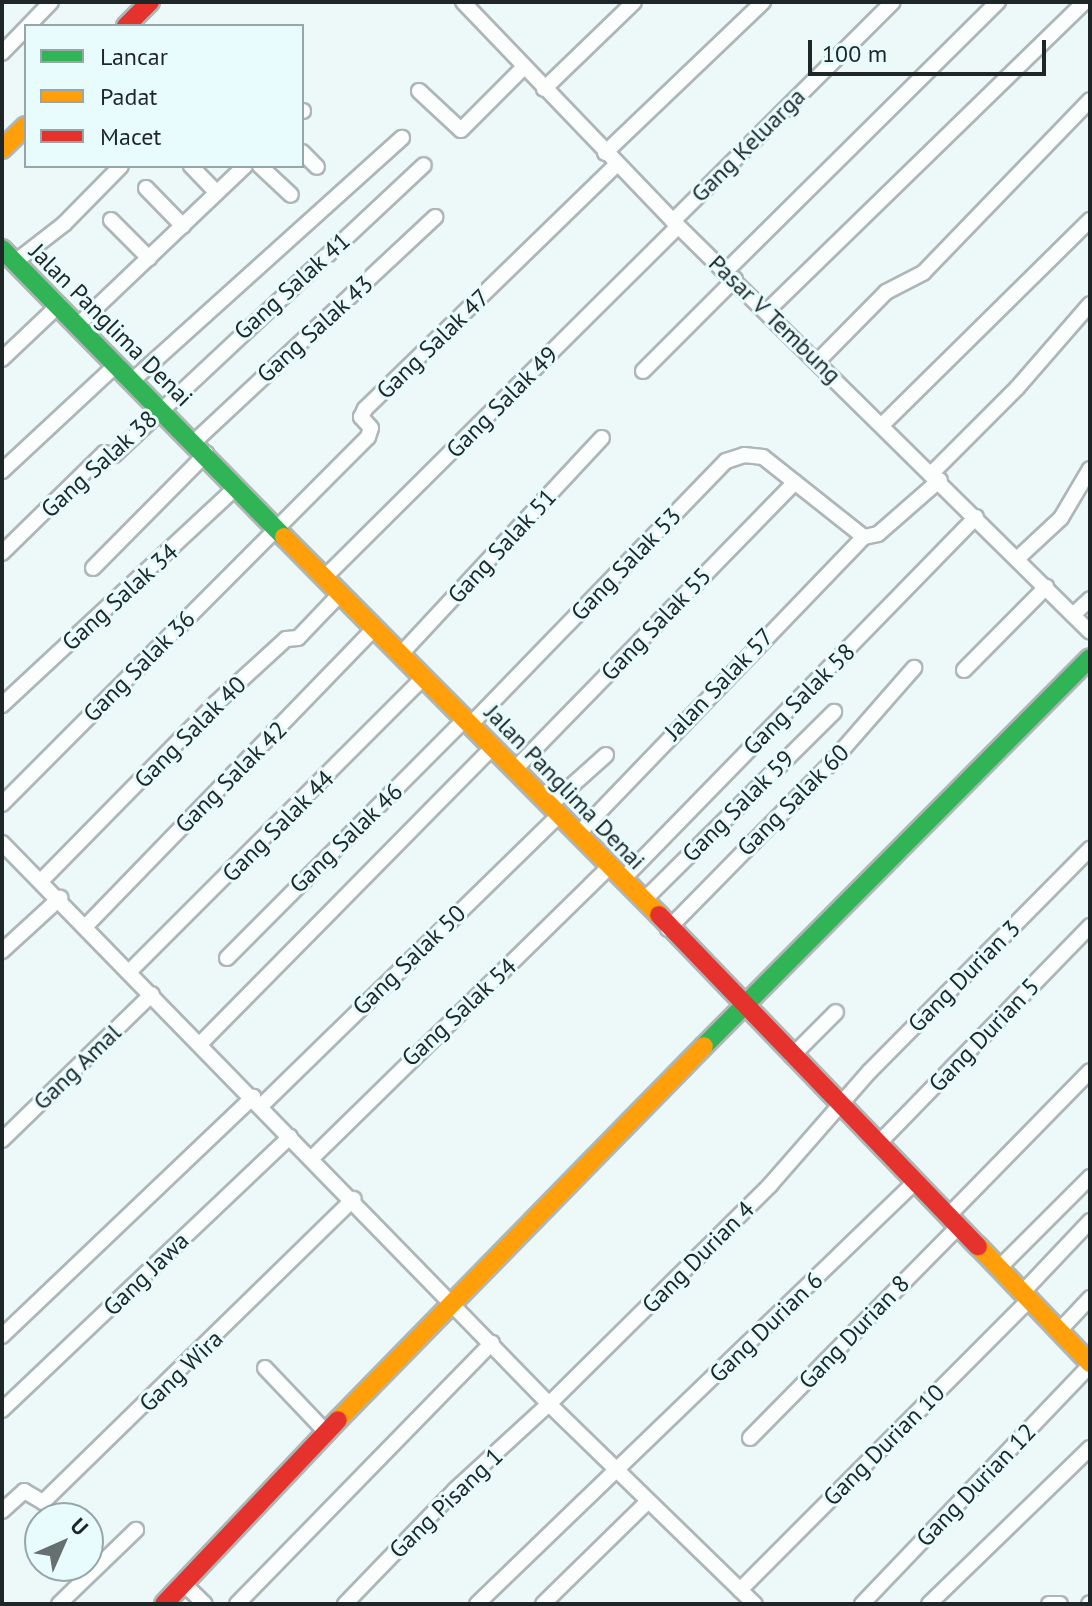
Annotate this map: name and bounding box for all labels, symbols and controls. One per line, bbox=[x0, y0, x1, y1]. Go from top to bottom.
legend bbox=[24, 24, 304, 168]
scale bar bbox=[812, 24, 1050, 74]
text: 100 m bbox=[822, 38, 887, 69]
text: Lancar bbox=[100, 41, 168, 72]
text: Padat bbox=[100, 81, 157, 112]
street label: Gang Keluarga bbox=[685, 82, 811, 208]
text: Macet bbox=[100, 121, 162, 152]
street label: Gang Salak 41 bbox=[228, 226, 356, 346]
street label: Jalan Panglima Denai bbox=[24, 238, 198, 412]
street label: Pasar V Tembung bbox=[702, 248, 848, 390]
street label: Gang Salak 43 bbox=[251, 269, 379, 389]
street label: Gang Salak 47 bbox=[370, 283, 496, 405]
street label: Gang Salak 49 bbox=[440, 340, 564, 464]
street label: Gang Salak 38 bbox=[35, 404, 163, 524]
street label: Gang Salak 51 bbox=[441, 483, 563, 609]
street label: Gang Salak 53 bbox=[565, 501, 687, 627]
street label: Gang Salak 34 bbox=[56, 537, 184, 657]
street label: Gang Salak 55 bbox=[595, 561, 717, 687]
street label: Gang Salak 36 bbox=[77, 604, 201, 728]
street label: Jalan Salak 57 bbox=[658, 622, 780, 746]
street label: Gang Salak 58 bbox=[737, 637, 861, 761]
street label: Gang Salak 40 bbox=[128, 670, 252, 794]
street label: Jalan Panglima Denai bbox=[479, 698, 651, 876]
street label: Gang Salak 42 bbox=[169, 715, 293, 839]
street label: Gang Salak 60 bbox=[731, 738, 855, 862]
street label: Gang Salak 59 bbox=[676, 744, 800, 868]
street label: Gang Salak 44 bbox=[216, 764, 340, 888]
street label: Gang Salak 46 bbox=[283, 777, 409, 899]
street label: Gang Salak 50 bbox=[346, 899, 472, 1021]
street label: Gang Durian 3 bbox=[902, 914, 1026, 1038]
street label: Gang Salak 54 bbox=[396, 951, 522, 1073]
street label: Gang Durian 5 bbox=[923, 972, 1045, 1098]
street label: Gang Amal bbox=[27, 1018, 127, 1116]
street label: Gang Durian 4 bbox=[636, 1195, 760, 1319]
street label: Gang Jawa bbox=[97, 1226, 195, 1322]
street label: Gang Durian 6 bbox=[703, 1266, 829, 1388]
street label: Gang Durian 8 bbox=[793, 1269, 915, 1395]
street label: Gang Wira bbox=[133, 1324, 229, 1418]
street label: Gang Durian 10 bbox=[817, 1378, 951, 1512]
street label: Gang Durian 12 bbox=[910, 1418, 1042, 1552]
street label: Gang Pisang 1 bbox=[383, 1442, 509, 1564]
north arrow bbox=[24, 1502, 104, 1582]
text: U bbox=[65, 1512, 94, 1541]

